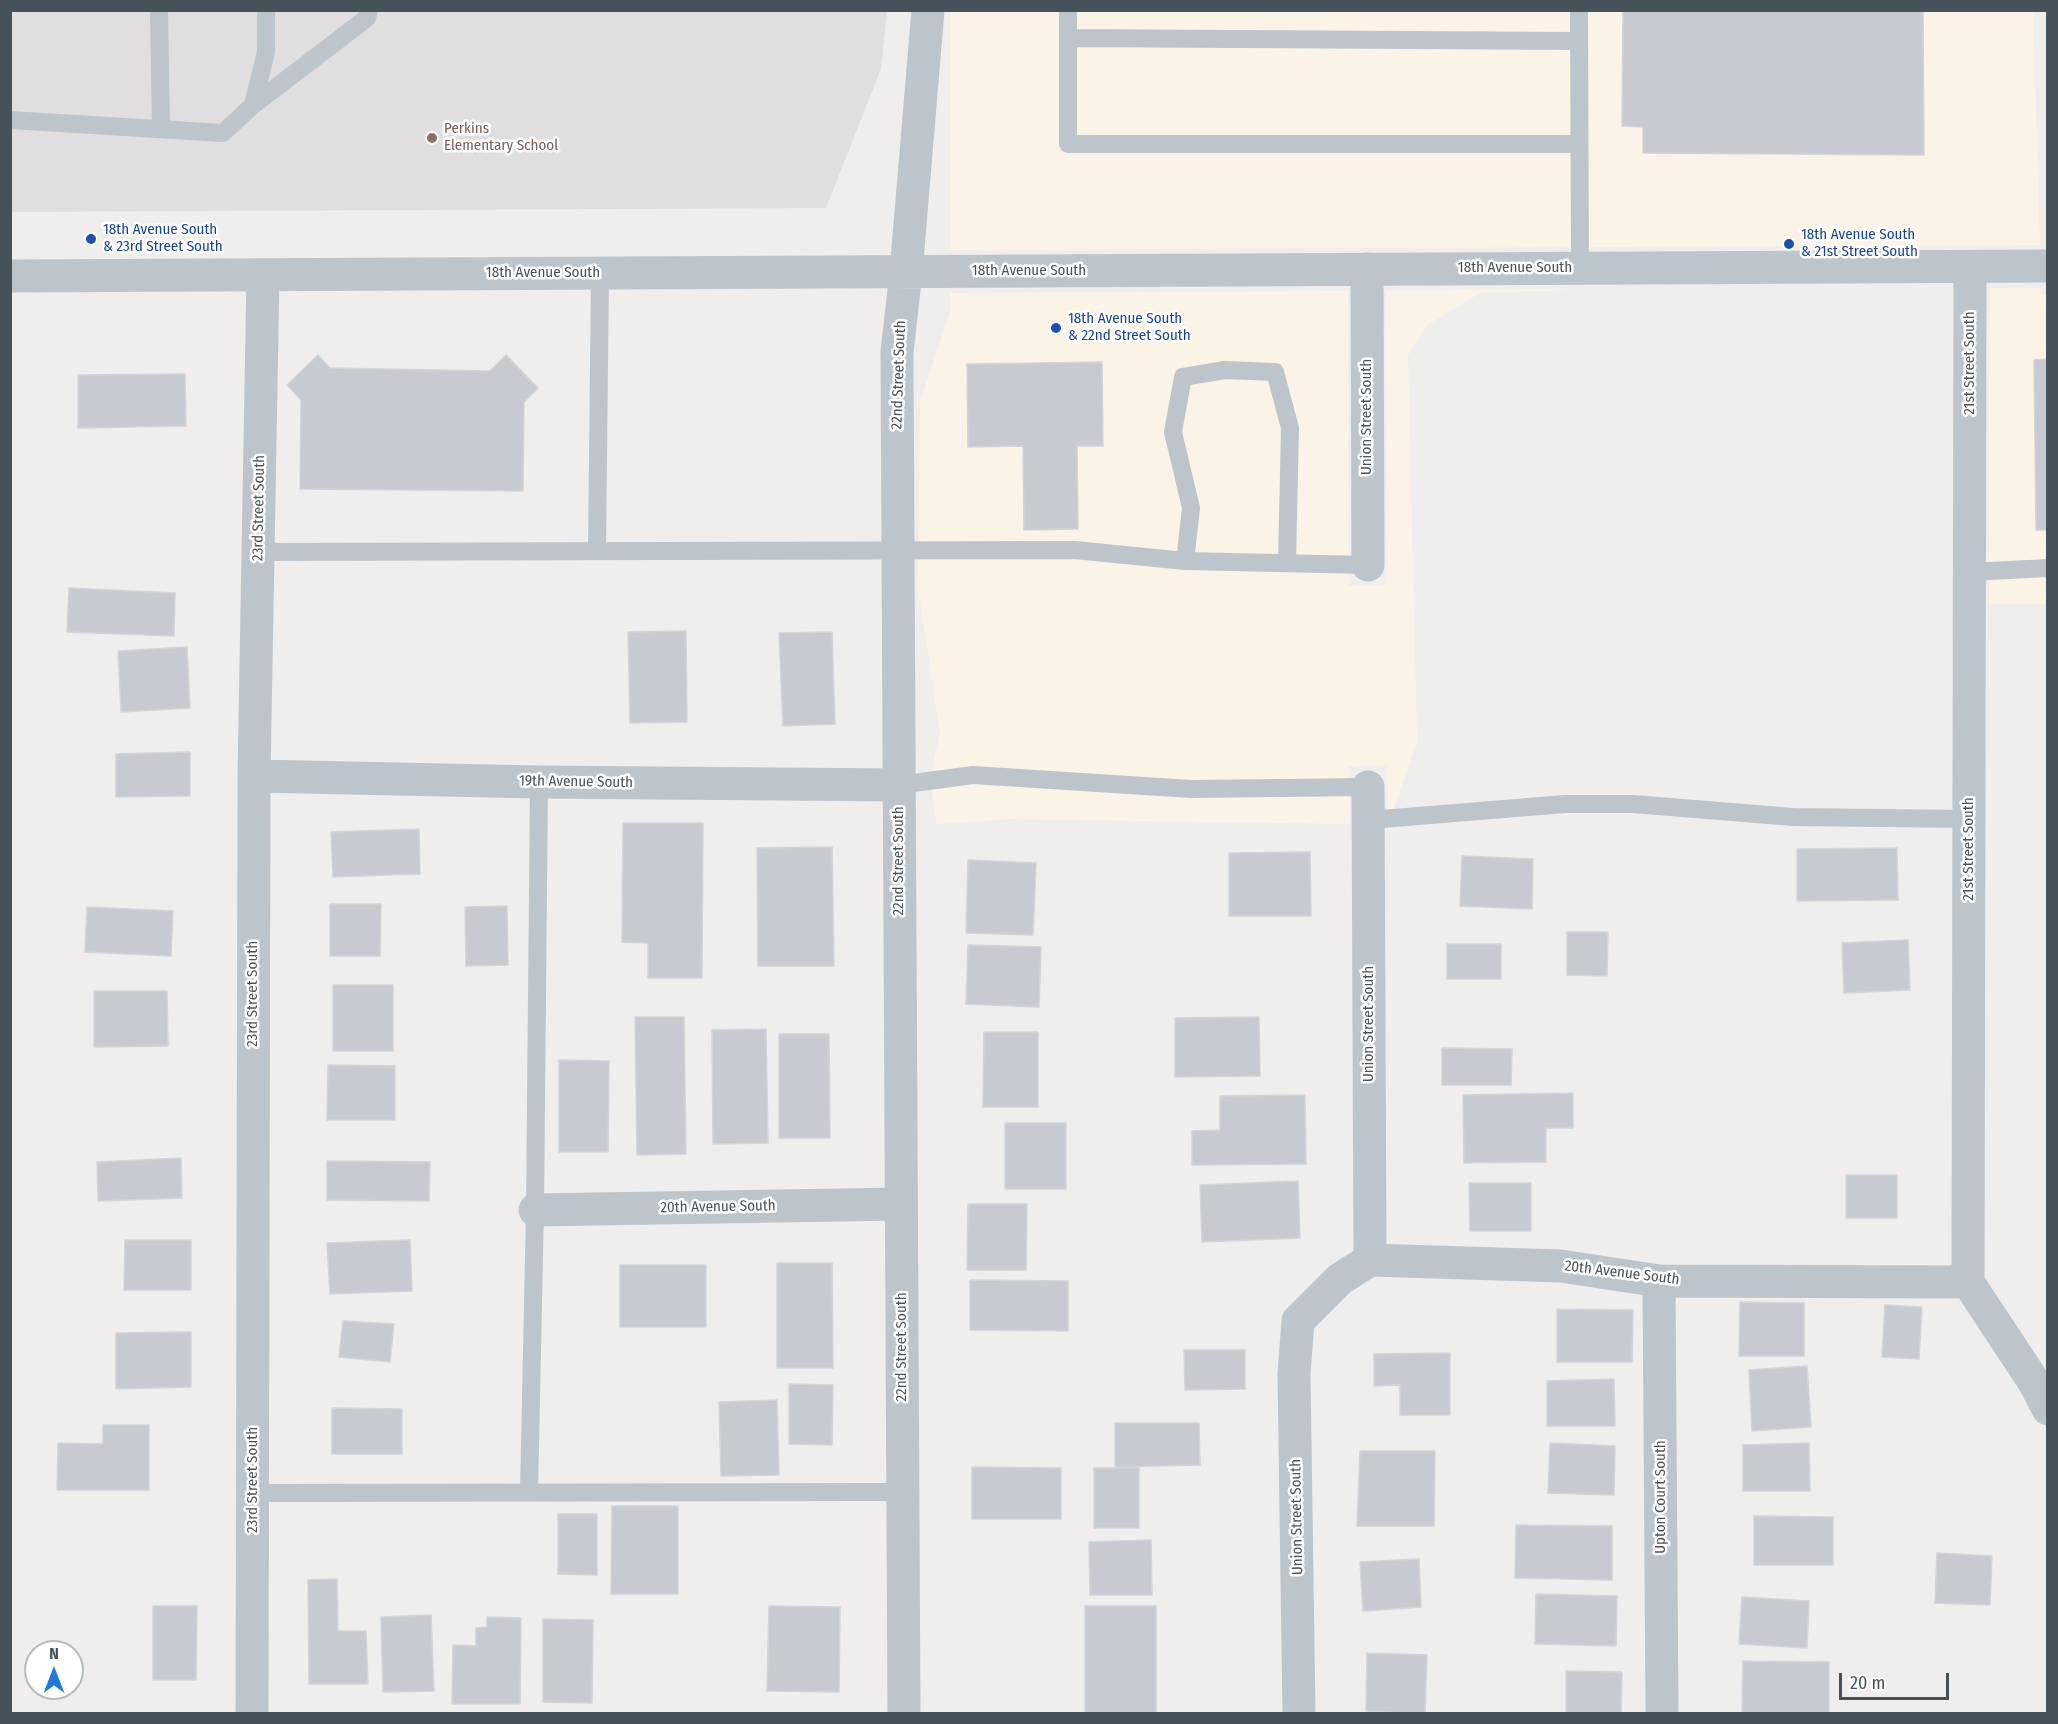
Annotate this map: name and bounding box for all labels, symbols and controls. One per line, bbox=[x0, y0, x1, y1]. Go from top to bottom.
place label: Perkins Elementary School bbox=[444, 120, 558, 155]
marker: Perkins Elementary School bbox=[425, 131, 439, 145]
place label: 18th Avenue South & 23rd Street South bbox=[103, 221, 223, 256]
place label: 18th Avenue South & 21st Street South bbox=[1801, 226, 1918, 261]
marker: 18th Avenue South & 23rd Street South bbox=[84, 232, 98, 246]
marker: 18th Avenue South & 21st Street South bbox=[1782, 237, 1796, 251]
street label: 18th Avenue South bbox=[1458, 259, 1572, 277]
street label: 18th Avenue South bbox=[972, 262, 1086, 280]
street label: 18th Avenue South bbox=[486, 264, 600, 282]
place label: 18th Avenue South & 22nd Street South bbox=[1068, 310, 1191, 345]
street label: 21st Street South bbox=[1961, 311, 1979, 415]
street label: 22nd Street South bbox=[888, 320, 910, 430]
marker: 18th Avenue South & 22nd Street South bbox=[1049, 321, 1063, 335]
street label: Union Street South bbox=[1358, 359, 1376, 475]
street label: 23rd Street South bbox=[249, 455, 269, 561]
street label: 19th Avenue South bbox=[519, 772, 633, 792]
street label: 21st Street South bbox=[1960, 797, 1978, 901]
street label: 22nd Street South bbox=[890, 806, 908, 916]
street label: 23rd Street South bbox=[244, 941, 262, 1047]
street label: Union Street South bbox=[1360, 966, 1378, 1082]
street label: 20th Avenue South bbox=[660, 1197, 776, 1217]
street label: 20th Avenue South bbox=[1564, 1257, 1680, 1289]
street label: 22nd Street South bbox=[893, 1292, 911, 1402]
street label: 23rd Street South bbox=[244, 1427, 262, 1533]
street label: Upton Court South bbox=[1652, 1440, 1670, 1554]
street label: Union Street South bbox=[1287, 1459, 1307, 1575]
north arrow bbox=[24, 1640, 84, 1700]
text: N bbox=[49, 1644, 59, 1663]
scale bar bbox=[1842, 1661, 1952, 1699]
text: 20 m bbox=[1850, 1672, 1885, 1694]

